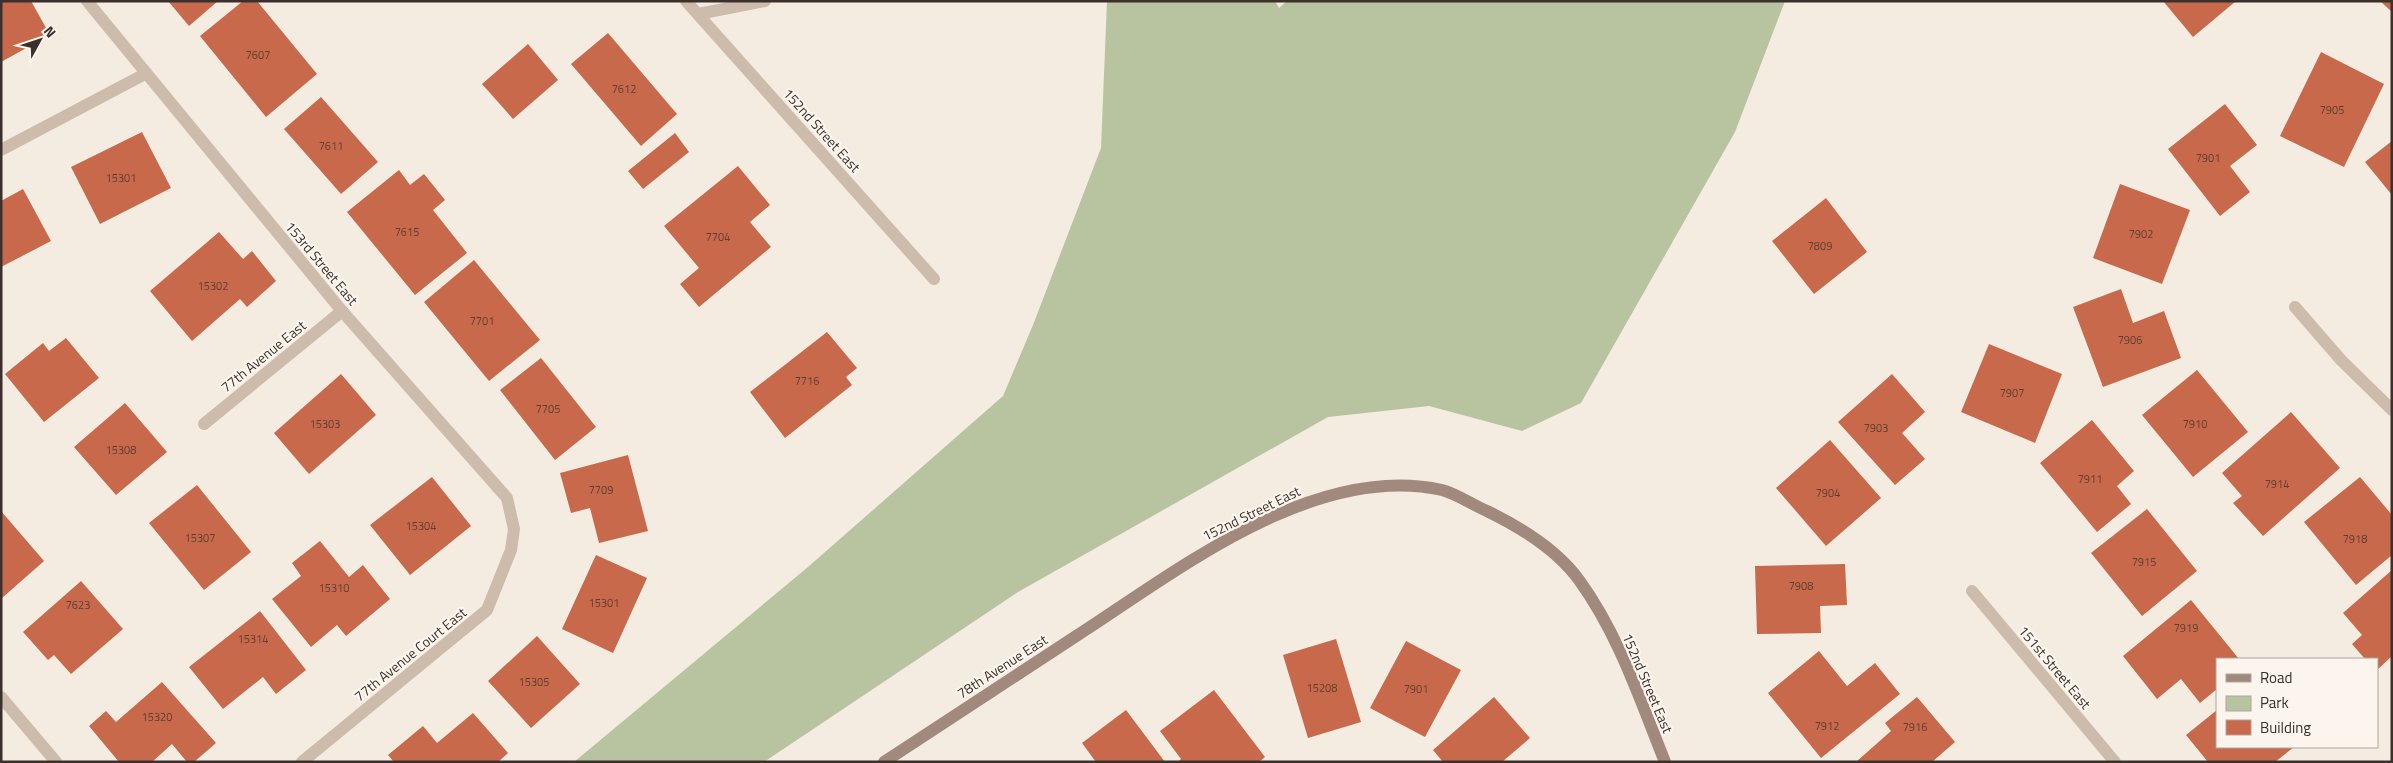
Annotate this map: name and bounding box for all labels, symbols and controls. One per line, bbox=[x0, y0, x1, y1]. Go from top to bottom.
north arrow bbox=[15, 15, 65, 65]
text: N bbox=[39, 21, 62, 42]
house number: 7607 bbox=[246, 47, 270, 63]
house number: 7612 bbox=[612, 81, 636, 97]
street label: 152nd Street East bbox=[778, 83, 866, 177]
house number: 7905 bbox=[2320, 102, 2344, 118]
house number: 7611 bbox=[319, 138, 343, 154]
house number: 7901 bbox=[2196, 150, 2220, 166]
house number: 15301 bbox=[106, 170, 136, 186]
street label: 153rd Street East bbox=[281, 216, 364, 310]
house number: 7615 bbox=[395, 224, 419, 240]
house number: 7902 bbox=[2129, 226, 2153, 242]
house number: 7704 bbox=[706, 229, 730, 245]
house number: 7809 bbox=[1808, 238, 1832, 254]
house number: 15302 bbox=[198, 278, 228, 294]
house number: 7701 bbox=[470, 313, 494, 329]
street label: 77th Avenue East bbox=[216, 315, 310, 397]
house number: 7906 bbox=[2118, 332, 2142, 348]
house number: 7716 bbox=[795, 373, 819, 389]
house number: 7907 bbox=[2000, 385, 2024, 401]
house number: 7705 bbox=[536, 401, 560, 417]
house number: 15303 bbox=[310, 416, 340, 432]
house number: 7910 bbox=[2183, 416, 2207, 432]
house number: 7903 bbox=[1864, 420, 1888, 436]
house number: 15308 bbox=[106, 442, 136, 458]
house number: 7911 bbox=[2078, 471, 2102, 487]
house number: 7914 bbox=[2265, 476, 2289, 492]
street label: 152nd Street East bbox=[1198, 480, 1304, 546]
house number: 7709 bbox=[589, 482, 613, 498]
house number: 7904 bbox=[1816, 485, 1840, 501]
house number: 15304 bbox=[406, 518, 436, 534]
house number: 15307 bbox=[185, 530, 215, 546]
house number: 7918 bbox=[2343, 531, 2367, 547]
house number: 7915 bbox=[2132, 554, 2156, 570]
house number: 7908 bbox=[1789, 578, 1813, 594]
house number: 15310 bbox=[319, 580, 349, 596]
house number: 15301 bbox=[589, 595, 619, 611]
house number: 7623 bbox=[66, 597, 90, 613]
street label: 77th Avenue Court East bbox=[349, 602, 471, 706]
house number: 7919 bbox=[2174, 620, 2198, 636]
street label: 151st Street East bbox=[2014, 621, 2096, 713]
street label: 78th Avenue East bbox=[953, 629, 1052, 703]
street label: 152nd Street East bbox=[1617, 630, 1679, 736]
house number: 15314 bbox=[238, 631, 268, 647]
legend bbox=[2216, 658, 2378, 748]
text: Road bbox=[2260, 666, 2292, 689]
house number: 15305 bbox=[519, 674, 549, 690]
house number: 15208 bbox=[1307, 680, 1337, 696]
house number: 7901 bbox=[1404, 681, 1428, 697]
text: Park bbox=[2260, 691, 2289, 714]
house number: 15320 bbox=[142, 709, 172, 725]
text: Building bbox=[2260, 716, 2311, 739]
house number: 7912 bbox=[1815, 718, 1839, 734]
house number: 7916 bbox=[1903, 719, 1927, 735]

